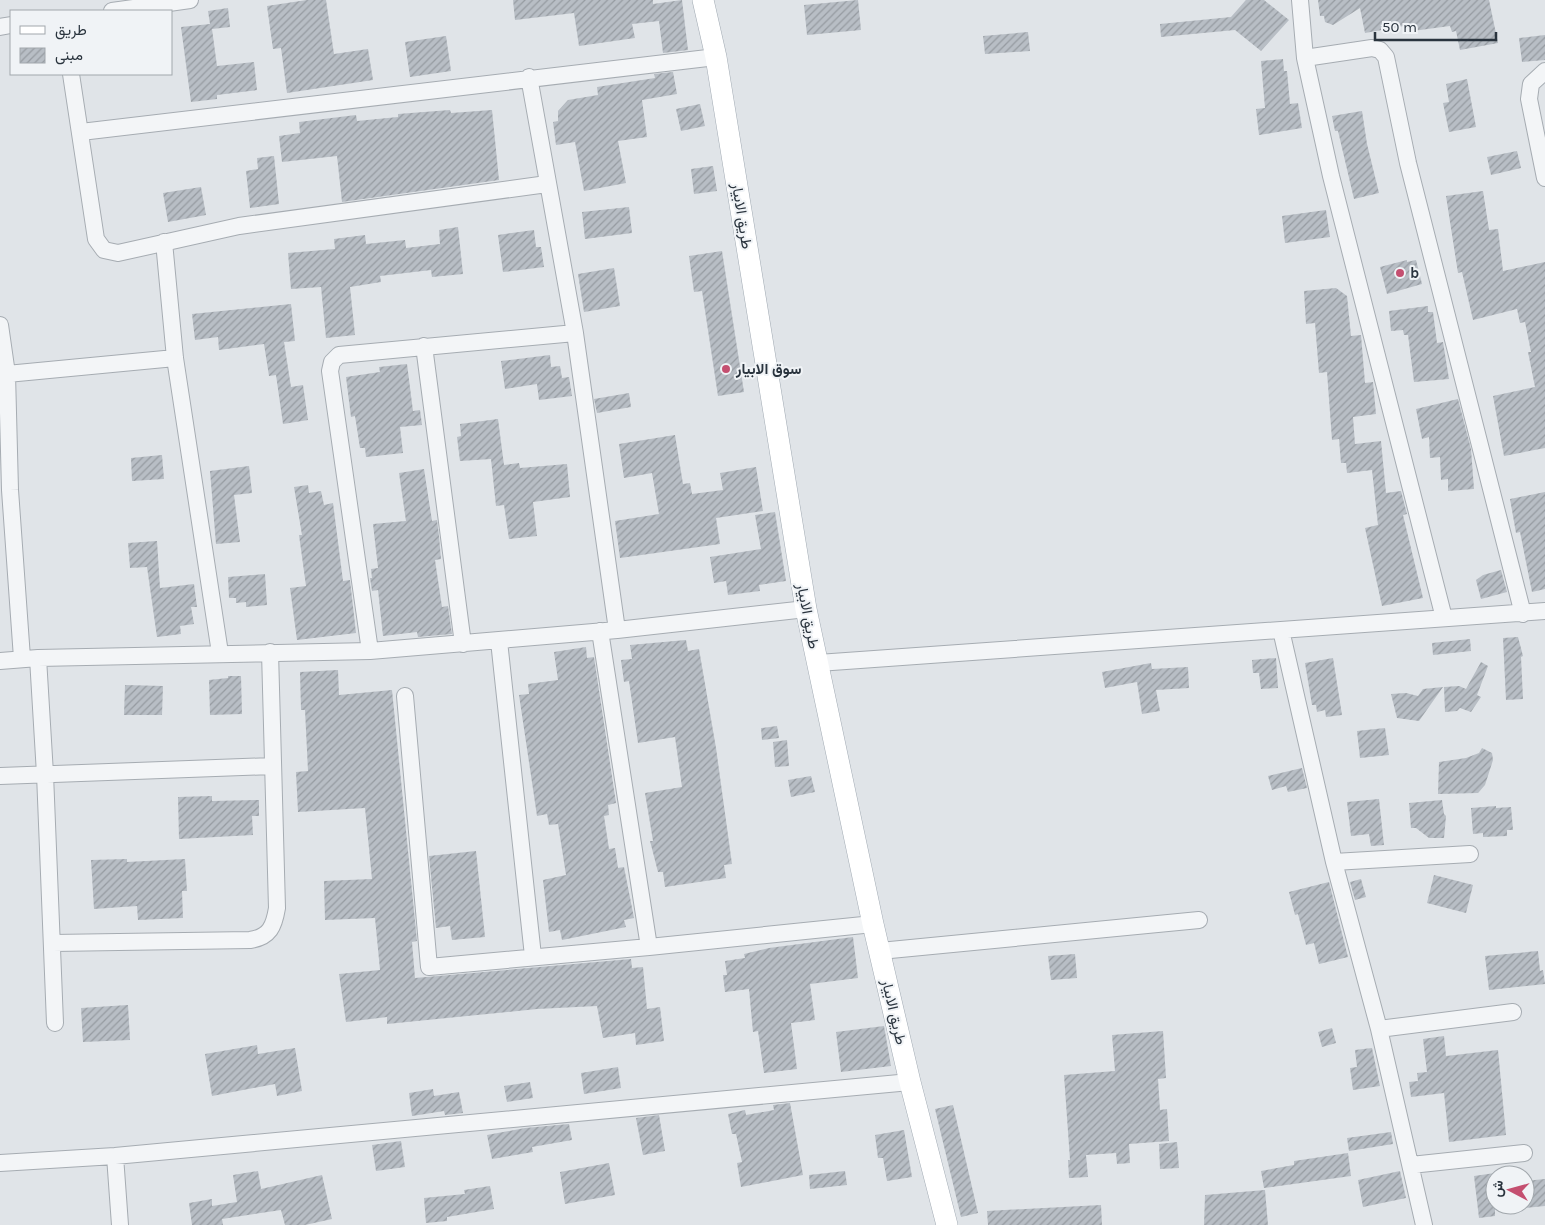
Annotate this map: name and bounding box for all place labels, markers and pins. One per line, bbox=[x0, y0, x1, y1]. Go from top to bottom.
place label: b bbox=[1410, 264, 1419, 282]
marker: b bbox=[1394, 267, 1406, 279]
place label: سوق الابيار bbox=[735, 360, 802, 378]
marker: سوق الابيار bbox=[720, 363, 732, 375]

